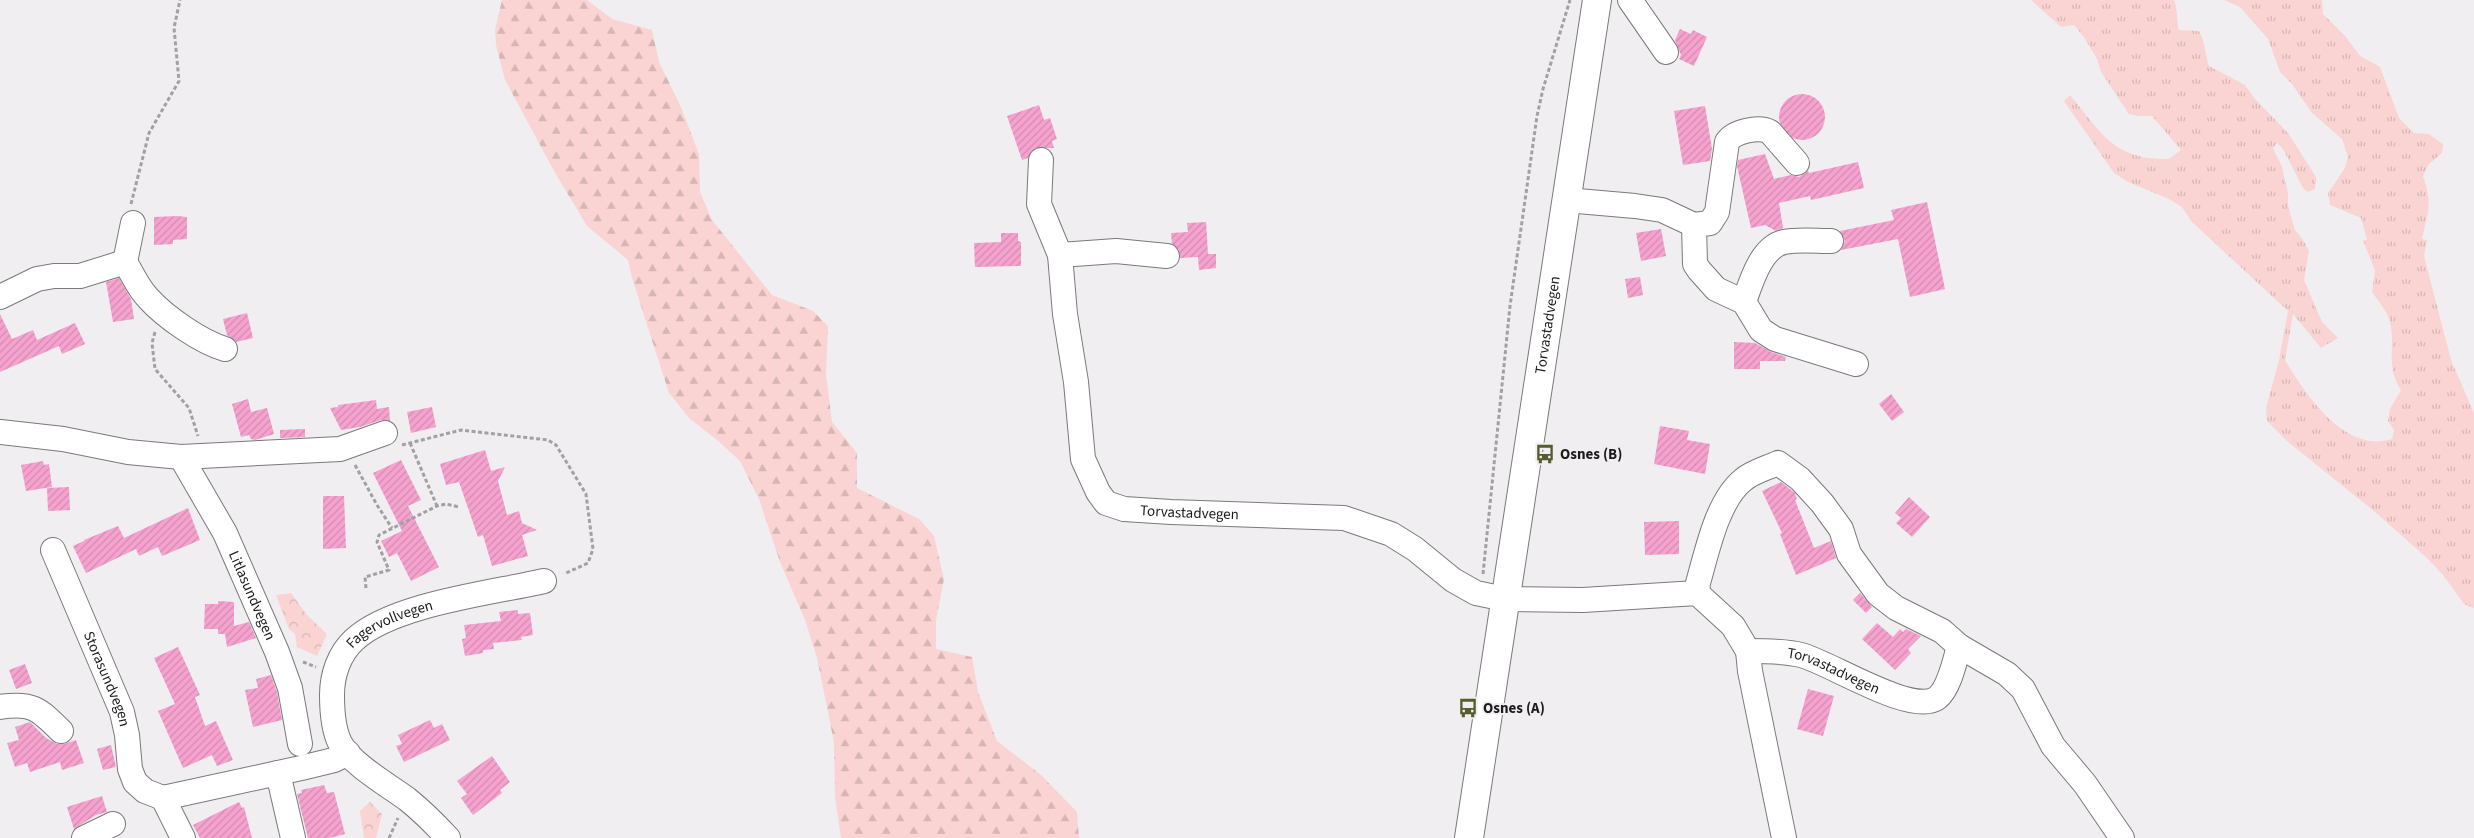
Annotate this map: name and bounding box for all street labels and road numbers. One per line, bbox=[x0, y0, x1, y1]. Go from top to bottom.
street label: Torvastadvegen bbox=[1530, 274, 1565, 375]
street label: Torvastadvegen bbox=[1139, 500, 1239, 525]
street label: Litlasundvegen bbox=[224, 547, 281, 644]
street label: Fagervollvegen bbox=[341, 594, 435, 653]
street label: Storasundvegen bbox=[78, 628, 135, 729]
street label: Torvastadvegen bbox=[1786, 642, 1883, 699]

